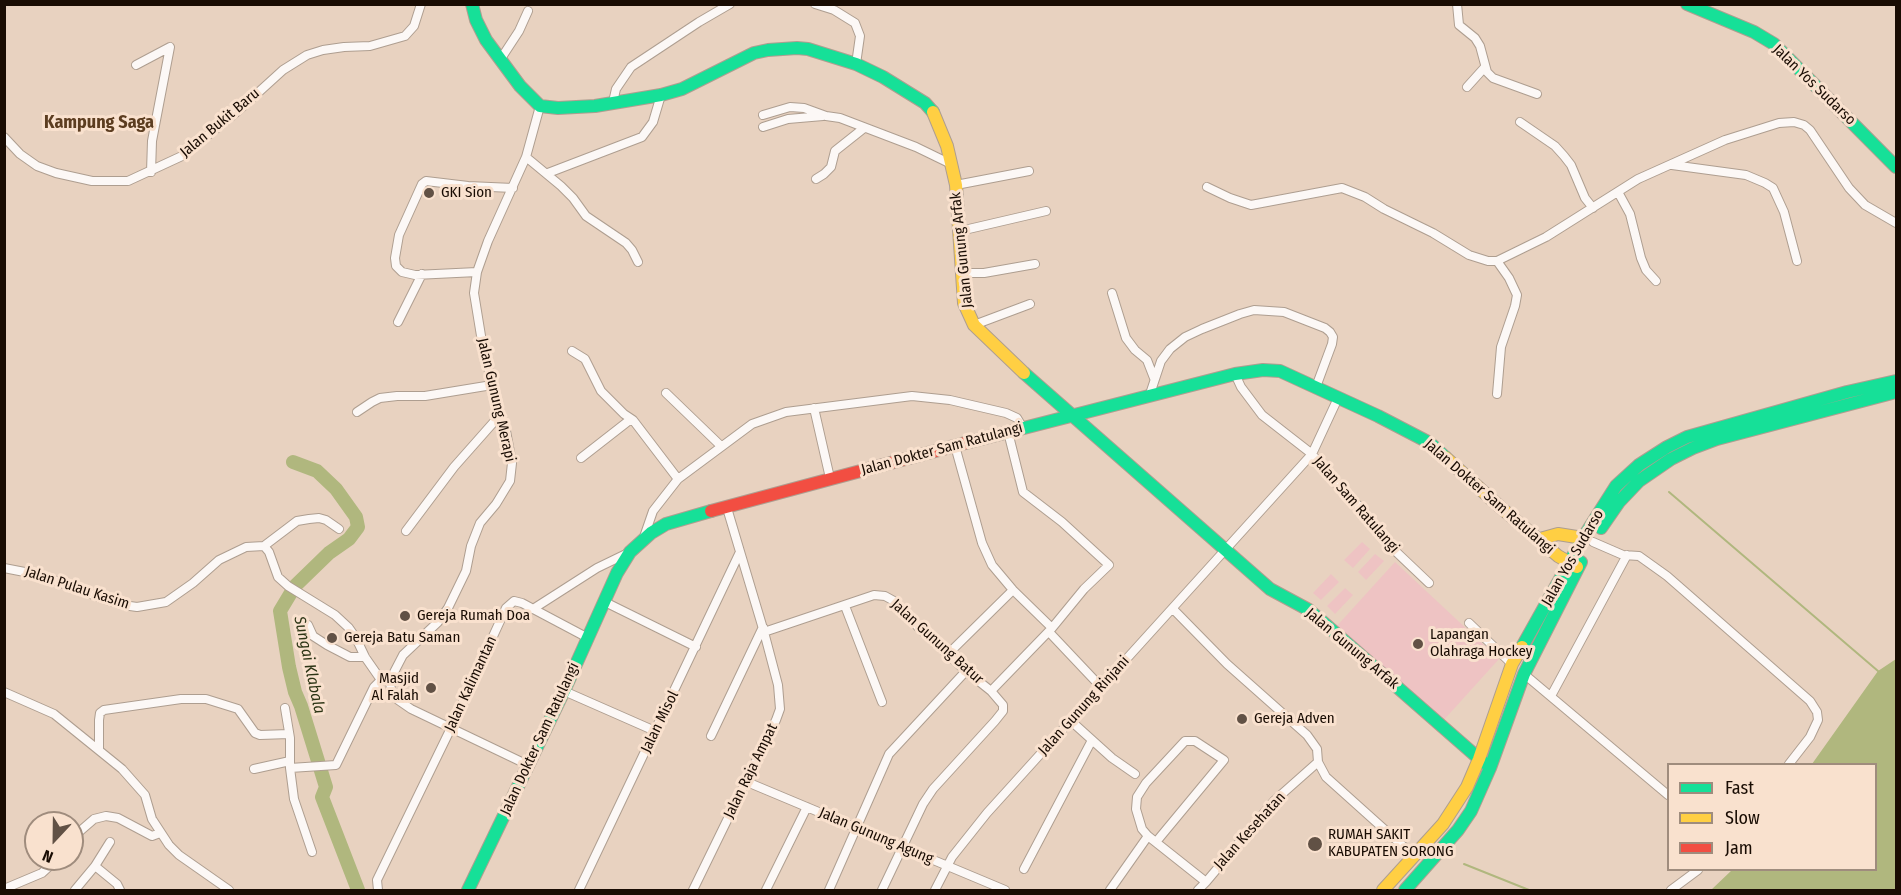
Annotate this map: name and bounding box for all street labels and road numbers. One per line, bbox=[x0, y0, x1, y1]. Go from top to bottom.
street label: Jalan Yos Sudarso bbox=[1769, 41, 1859, 129]
street label: Jalan Bukit Baru bbox=[177, 85, 263, 161]
street label: Jalan Gunung Arfak bbox=[947, 191, 977, 309]
street label: Jalan Gunung Merapi bbox=[473, 336, 519, 464]
street label: Jalan Dokter Sam Ratulangi bbox=[859, 419, 1025, 479]
street label: Jalan Dokter Sam Ratulangi bbox=[1420, 436, 1558, 558]
street label: Jalan Sam Ratulangi bbox=[1309, 453, 1403, 557]
street label: Jalan Yos Sudarso bbox=[1538, 507, 1608, 609]
street label: Jalan Pulau Kasim bbox=[23, 563, 131, 613]
street label: Jalan Gunung Batur bbox=[887, 596, 987, 688]
street label: Jalan Gunung Arfak bbox=[1302, 605, 1402, 693]
street label: Jalan Kalimantan bbox=[441, 633, 501, 735]
street label: Jalan Gunung Rinjani bbox=[1035, 653, 1133, 759]
street label: Jalan Dokter Sam Ratulangi bbox=[497, 660, 583, 818]
street label: Jalan Misol bbox=[637, 688, 683, 756]
street label: Jalan Raja Ampat bbox=[720, 721, 782, 821]
street label: Jalan Kesehatan bbox=[1210, 788, 1290, 874]
street label: Jalan Gunung Agung bbox=[816, 804, 936, 868]

